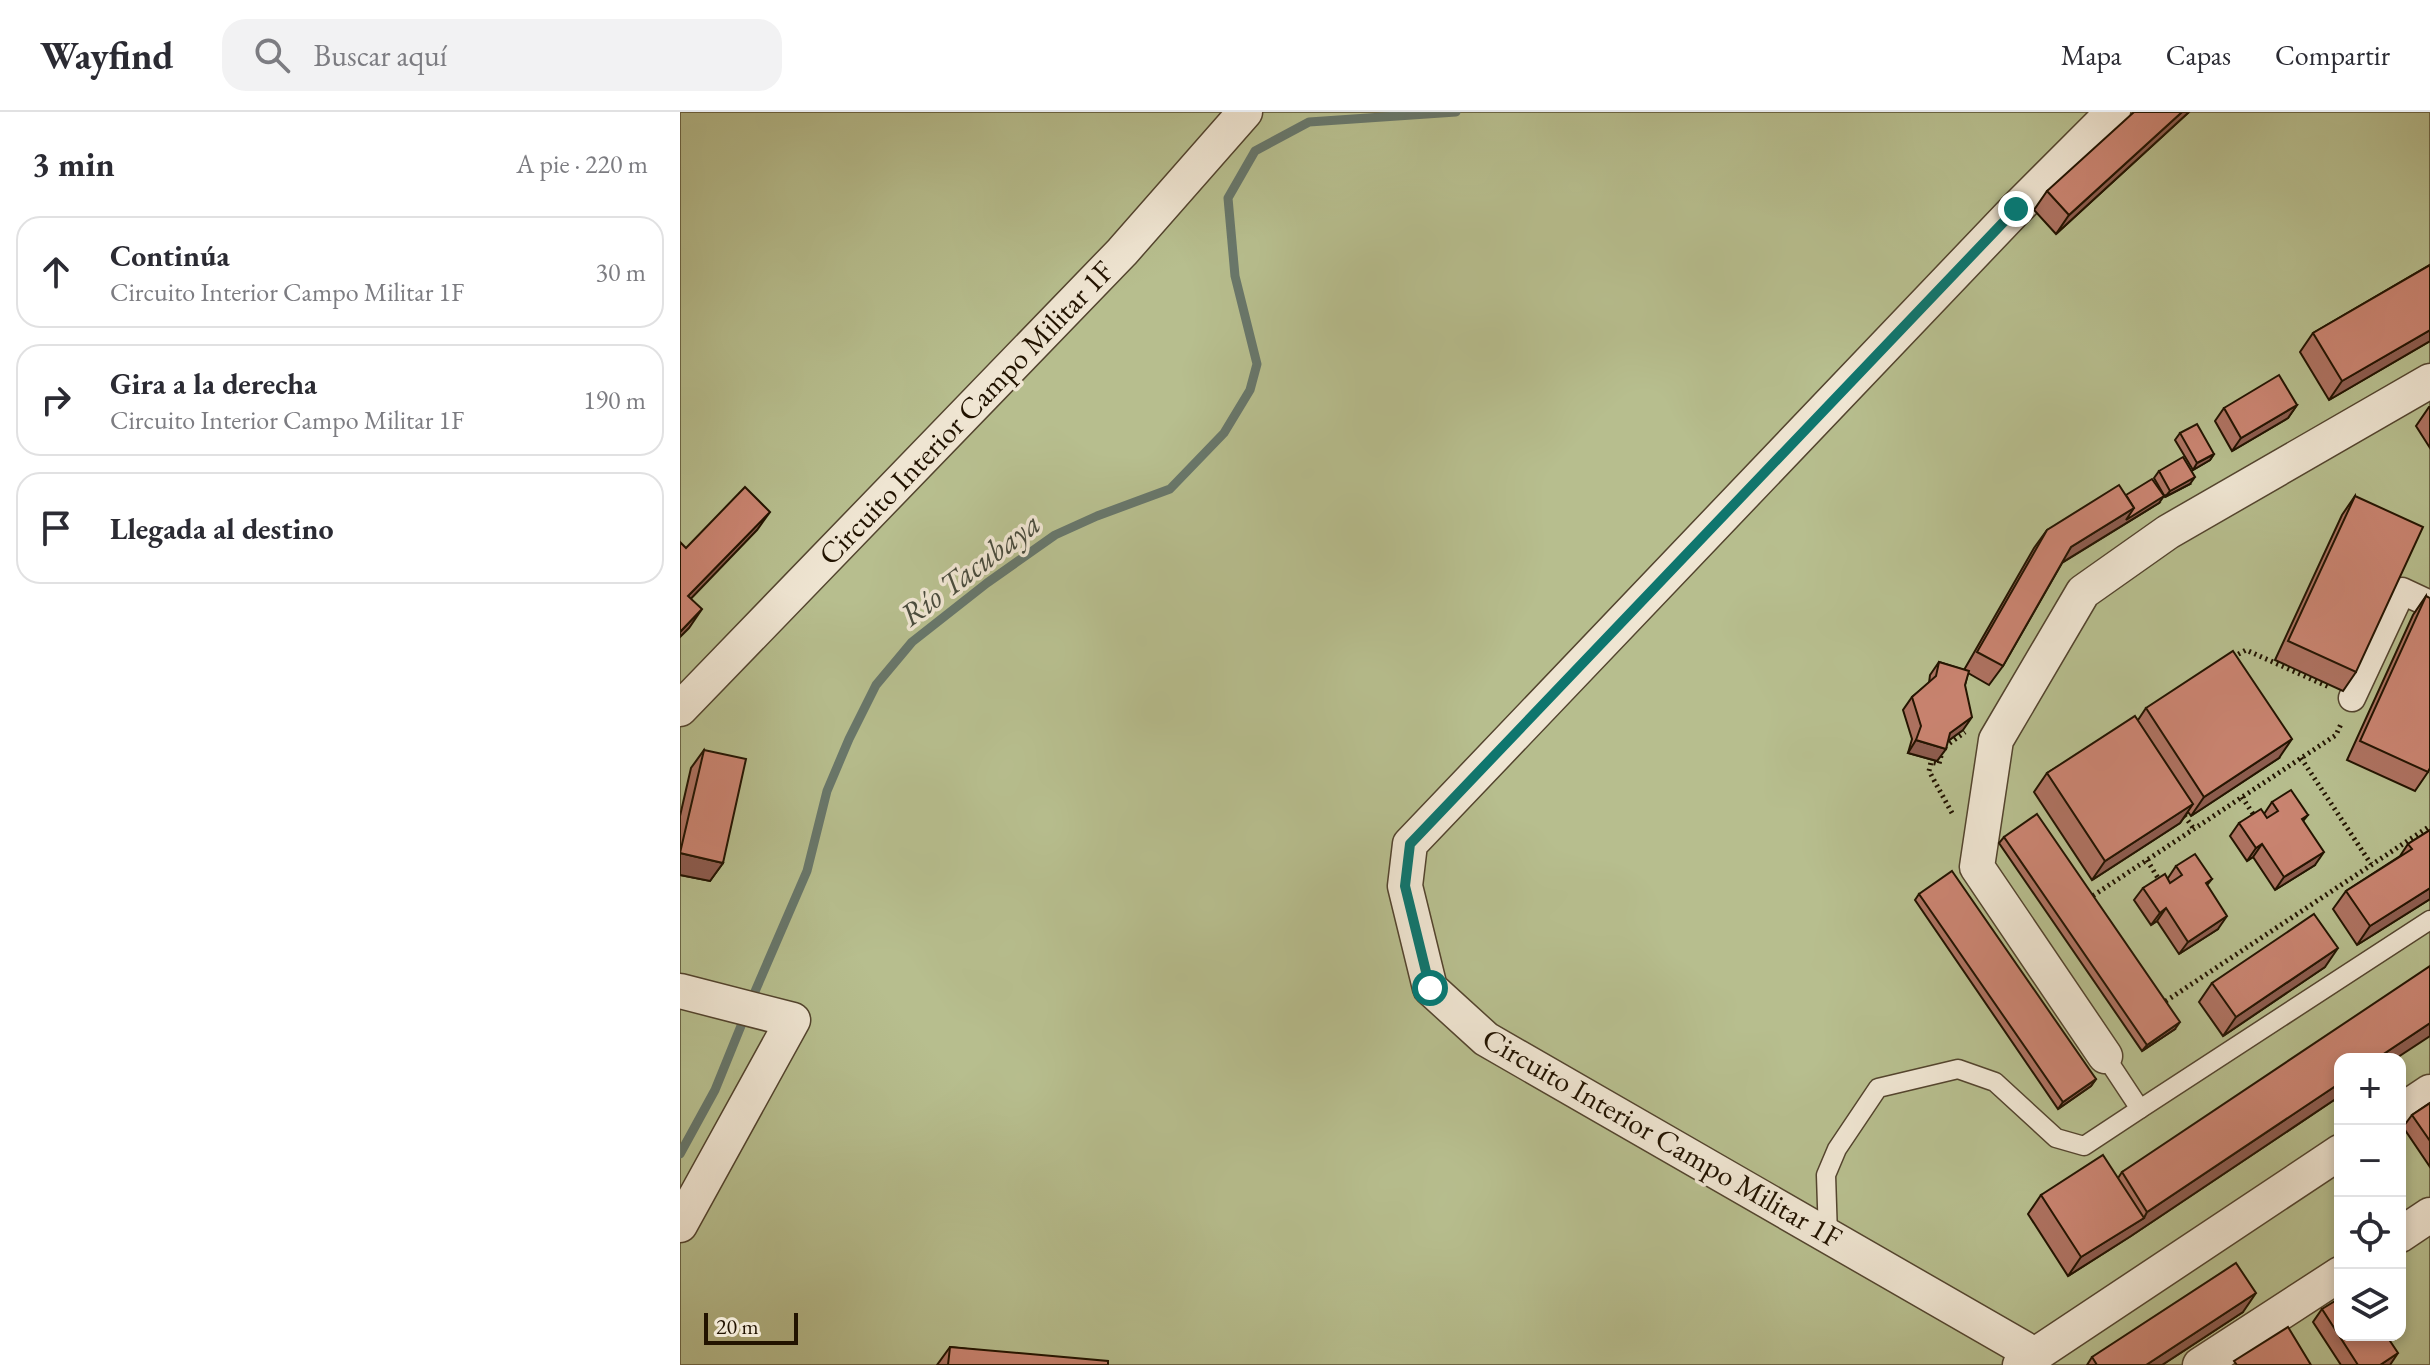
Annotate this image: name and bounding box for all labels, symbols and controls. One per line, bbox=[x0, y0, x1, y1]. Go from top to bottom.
search box bbox=[222, 19, 782, 91]
text: Wayfind bbox=[40, 31, 174, 80]
icon: search bbox=[250, 33, 294, 77]
text: Buscar aquí bbox=[314, 36, 447, 75]
text: Mapa bbox=[2061, 37, 2122, 73]
text: Capas bbox=[2166, 37, 2231, 73]
text: Compartir bbox=[2275, 37, 2390, 73]
text: 3 min bbox=[32, 142, 115, 186]
text: A pie · 220 m bbox=[516, 147, 648, 181]
route end bbox=[1998, 191, 2034, 227]
text: Continúa bbox=[110, 236, 230, 275]
icon: ahead bbox=[34, 250, 78, 294]
street label: Circuito Interior Campo Militar 1F bbox=[810, 252, 1122, 573]
text: 30 m bbox=[596, 255, 646, 289]
text: Circuito Interior Campo Militar 1F bbox=[110, 275, 464, 309]
text: Gira a la derecha bbox=[110, 364, 317, 403]
icon: right bbox=[34, 378, 78, 422]
text: 190 m bbox=[583, 383, 646, 417]
text: Circuito Interior Campo Militar 1F bbox=[110, 403, 464, 437]
water label: Río Tacubaya bbox=[891, 502, 1049, 636]
icon: arrive bbox=[34, 506, 78, 550]
text: Llegada al destino bbox=[110, 509, 334, 548]
route start bbox=[1412, 970, 1448, 1006]
street label: Circuito Interior Campo Militar 1F bbox=[1475, 1018, 1849, 1257]
map controls bbox=[2334, 1053, 2406, 1341]
button: + bbox=[2334, 1053, 2406, 1125]
button: − bbox=[2334, 1125, 2406, 1197]
button: locate bbox=[2334, 1197, 2406, 1269]
button: layers bbox=[2334, 1269, 2406, 1341]
scale bar bbox=[704, 1309, 798, 1345]
text: 20 m bbox=[716, 1312, 759, 1341]

